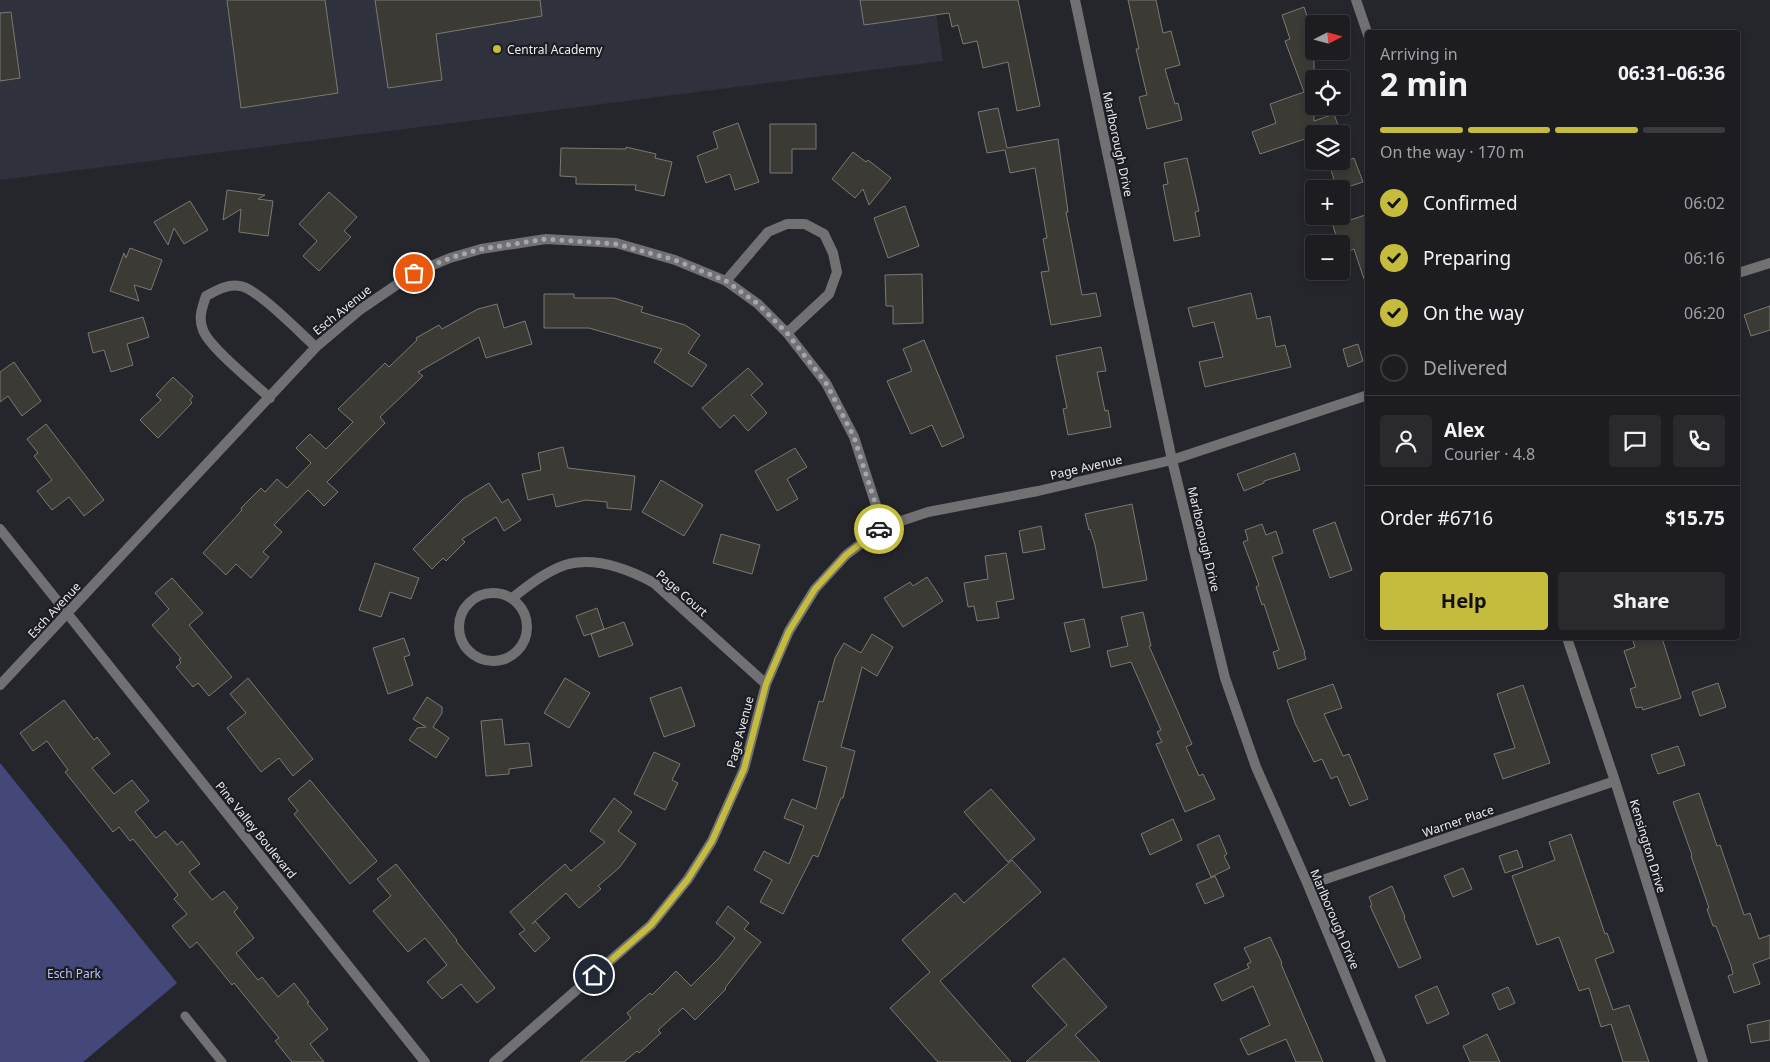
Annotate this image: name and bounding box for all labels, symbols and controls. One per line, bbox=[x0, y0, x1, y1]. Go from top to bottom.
north arrow bbox=[1305, 15, 1350, 60]
map controls bbox=[1305, 15, 1350, 280]
place label: Central Academy bbox=[507, 41, 603, 58]
marker: Central Academy bbox=[491, 43, 503, 55]
text: Arriving in bbox=[1380, 43, 1458, 65]
text: 06:31–06:36 bbox=[1618, 60, 1725, 86]
text: 2 min bbox=[1380, 62, 1468, 105]
button: locate bbox=[1305, 70, 1350, 115]
street label: Marlborough Drive bbox=[1099, 90, 1138, 198]
button: layers bbox=[1305, 125, 1350, 170]
text: On the way · 170 m bbox=[1380, 141, 1524, 163]
button: + bbox=[1305, 180, 1350, 225]
icon: check bbox=[1380, 189, 1408, 217]
text: Confirmed bbox=[1423, 190, 1518, 216]
text: 06:02 bbox=[1684, 192, 1725, 214]
button: − bbox=[1305, 235, 1350, 280]
icon: check bbox=[1380, 244, 1408, 272]
text: Preparing bbox=[1423, 245, 1511, 271]
text: 06:16 bbox=[1684, 247, 1725, 269]
pin bbox=[393, 252, 435, 294]
icon: bag bbox=[400, 259, 428, 287]
street label: Esch Avenue bbox=[309, 281, 375, 339]
icon: check bbox=[1380, 299, 1408, 327]
text: On the way bbox=[1423, 300, 1524, 326]
text: 06:20 bbox=[1684, 302, 1725, 324]
text: Delivered bbox=[1423, 355, 1508, 381]
button: person bbox=[1380, 415, 1432, 467]
button: chat bbox=[1609, 415, 1661, 467]
button: phone bbox=[1673, 415, 1725, 467]
text: Alex bbox=[1444, 417, 1485, 443]
text: Courier · 4.8 bbox=[1444, 443, 1535, 465]
street label: Page Avenue bbox=[1048, 450, 1124, 484]
street label: Marlborough Drive bbox=[1184, 485, 1224, 593]
courier bbox=[854, 504, 904, 554]
text: Order #6716 bbox=[1380, 505, 1493, 531]
text: $15.75 bbox=[1665, 505, 1725, 531]
icon: car bbox=[865, 515, 893, 543]
street label: Page Court bbox=[653, 566, 712, 620]
button: Help bbox=[1380, 572, 1548, 630]
button: Share bbox=[1558, 572, 1725, 630]
street label: Esch Avenue bbox=[24, 578, 85, 642]
street label: Page Avenue bbox=[722, 694, 758, 770]
street label: Pine Valley Boulevard bbox=[212, 778, 300, 882]
street label: Kensington Drive bbox=[1626, 797, 1670, 895]
street label: Warner Place bbox=[1420, 801, 1496, 841]
street label: Marlborough Drive bbox=[1306, 866, 1364, 972]
pin bbox=[573, 954, 615, 996]
icon: home bbox=[580, 961, 608, 989]
park label: Esch Park bbox=[47, 965, 102, 982]

